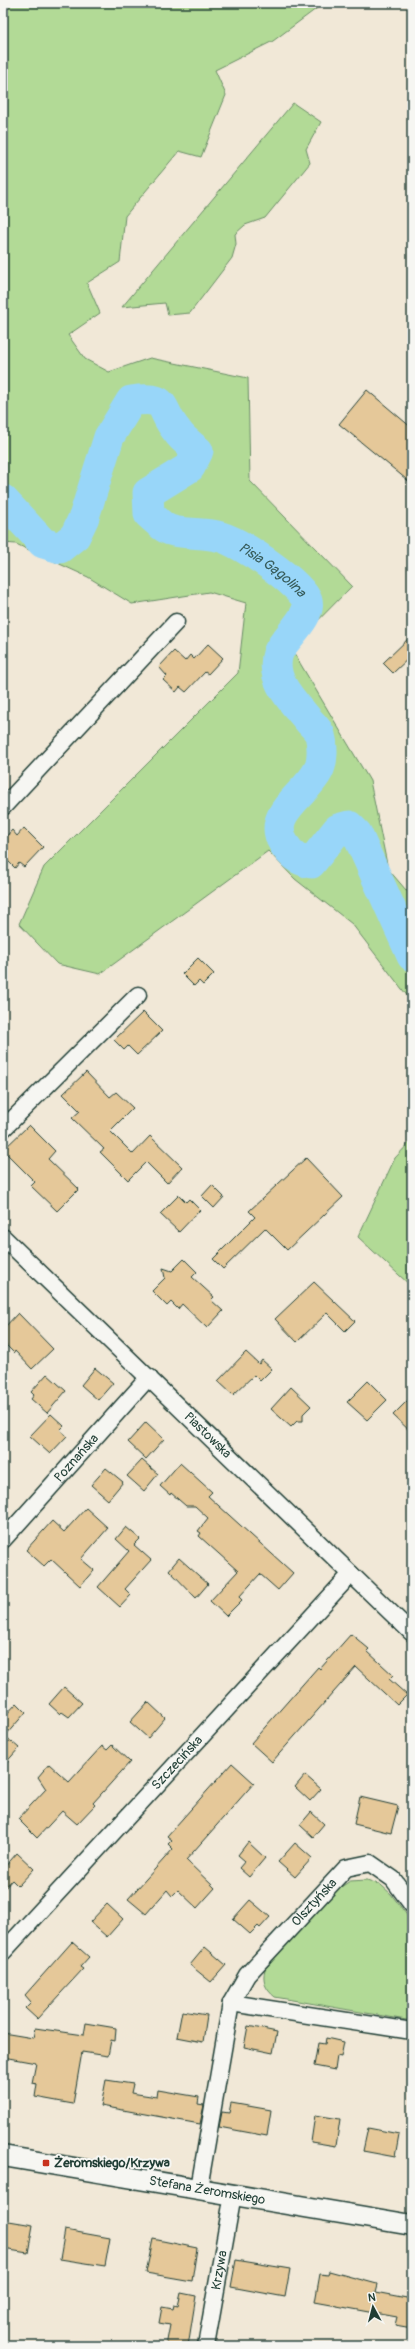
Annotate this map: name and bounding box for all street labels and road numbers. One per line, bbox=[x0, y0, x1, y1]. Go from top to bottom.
street label: Piastowska bbox=[181, 1409, 235, 1462]
street label: Poznańska bbox=[51, 1431, 102, 1485]
street label: Szczecińska bbox=[148, 1733, 206, 1793]
street label: Olsztyńska bbox=[288, 1875, 340, 1930]
street label: Stefana Żeromskiego bbox=[148, 2173, 266, 2208]
street label: Krzywa bbox=[208, 2249, 231, 2291]

